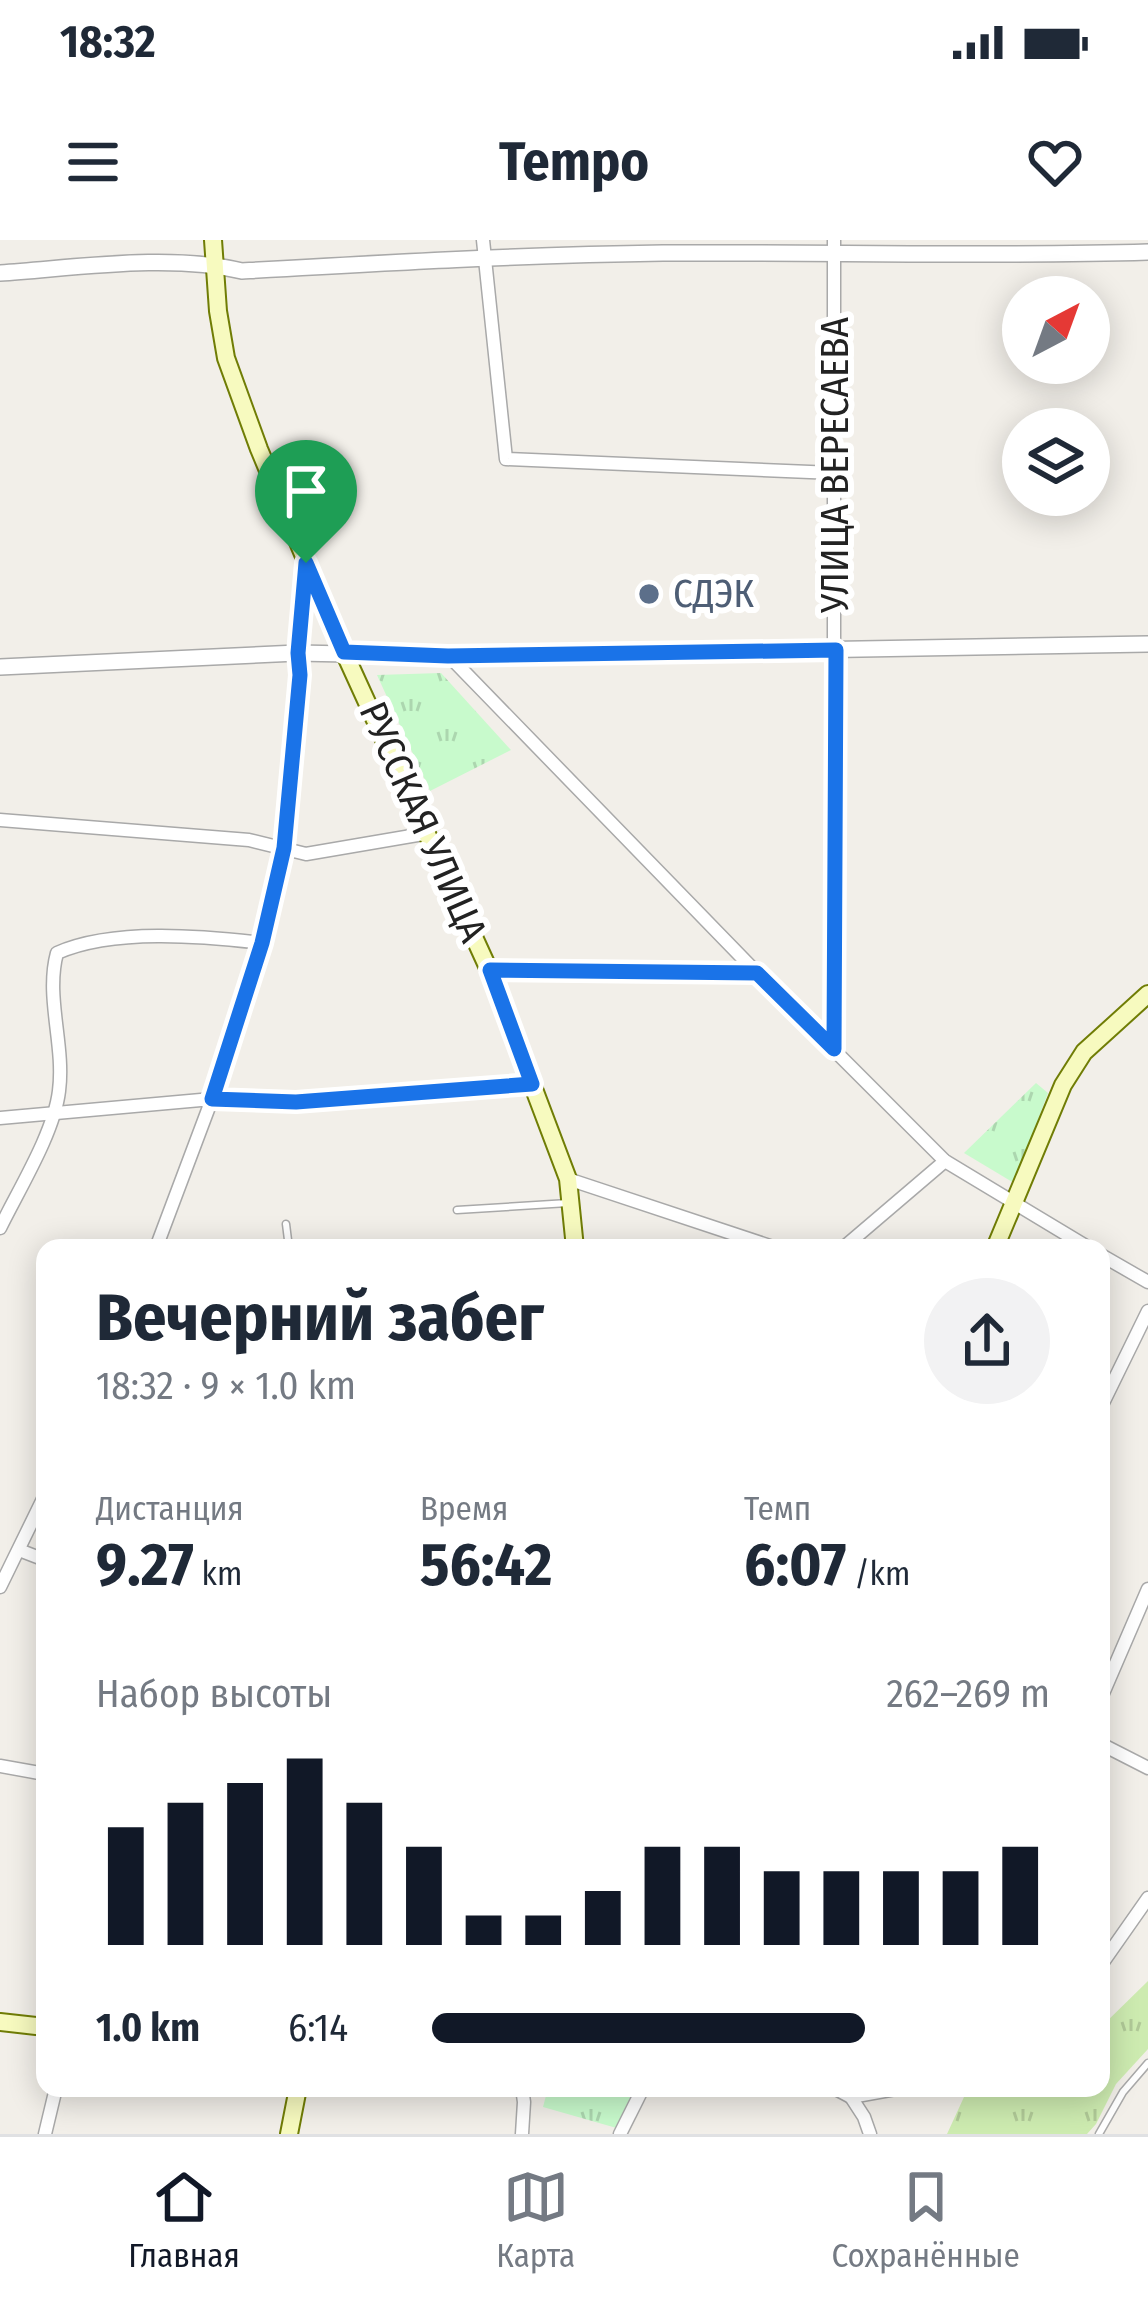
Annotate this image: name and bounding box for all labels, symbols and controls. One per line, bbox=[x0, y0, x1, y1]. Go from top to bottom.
text: 18:32 bbox=[60, 15, 156, 69]
icon: menu bbox=[60, 129, 126, 195]
icon: heart bbox=[1022, 129, 1088, 195]
text: Tempo bbox=[499, 130, 649, 194]
north arrow bbox=[1002, 276, 1110, 384]
map controls bbox=[1002, 276, 1110, 516]
street label: УЛИЦА ВЕРЕСАЕВА bbox=[812, 316, 858, 614]
button: layers bbox=[1002, 408, 1110, 516]
pin bbox=[255, 440, 357, 563]
icon: arrive bbox=[273, 458, 339, 524]
place label: СДЭК bbox=[673, 571, 754, 617]
marker: СДЭК bbox=[636, 581, 662, 607]
street label: РУССКАЯ УЛИЦА bbox=[350, 695, 497, 950]
text: Вечерний забег bbox=[96, 1278, 544, 1357]
button: share bbox=[924, 1278, 1050, 1404]
text: 18:32 · 9 × 1.0 km bbox=[96, 1363, 356, 1409]
text: Дистанция bbox=[96, 1489, 244, 1529]
text: Время bbox=[420, 1489, 508, 1529]
text: Темп bbox=[744, 1489, 811, 1529]
text: 9.27 bbox=[96, 1529, 194, 1601]
text: 56:42 bbox=[420, 1529, 552, 1601]
text: 6:07 bbox=[744, 1529, 846, 1601]
text: km bbox=[194, 1554, 242, 1594]
text: /km bbox=[846, 1554, 910, 1594]
text: Набор высоты bbox=[96, 1671, 332, 1717]
text: 262–269 m bbox=[886, 1671, 1050, 1717]
text: 1.0 km bbox=[96, 2005, 200, 2051]
text: 6:14 bbox=[288, 2005, 348, 2051]
tab: Главная bbox=[128, 2164, 240, 2276]
tab: Карта bbox=[496, 2164, 575, 2276]
tab: Сохранённые bbox=[831, 2164, 1020, 2276]

